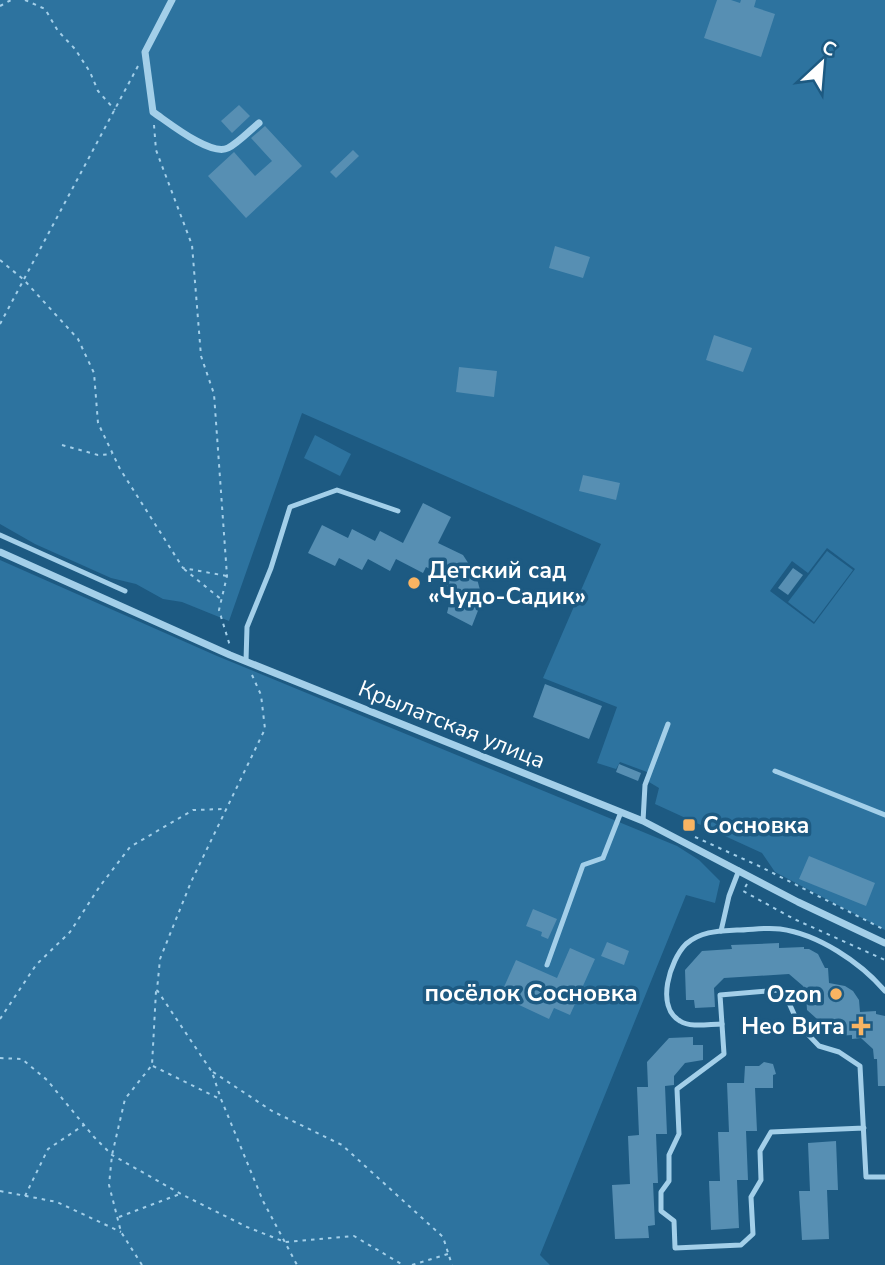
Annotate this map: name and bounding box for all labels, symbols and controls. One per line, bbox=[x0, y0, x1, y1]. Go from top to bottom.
north arrow bbox=[787, 28, 857, 98]
text: С bbox=[818, 34, 841, 63]
place label: Детский сад «Чудо-Садик» bbox=[428, 555, 586, 612]
marker: Детский сад «Чудо-Садик» bbox=[406, 575, 422, 591]
street label: Крылатская улица bbox=[354, 673, 550, 776]
place label: Сосновка bbox=[703, 810, 810, 841]
marker: Сосновка bbox=[681, 817, 697, 833]
district label: посёлок Сосновка bbox=[424, 977, 638, 1009]
place label: Ozon bbox=[767, 979, 822, 1010]
marker: Ozon bbox=[828, 986, 844, 1002]
place label: Нео Вита bbox=[741, 1011, 845, 1042]
marker: Нео Вита bbox=[851, 1016, 871, 1036]

